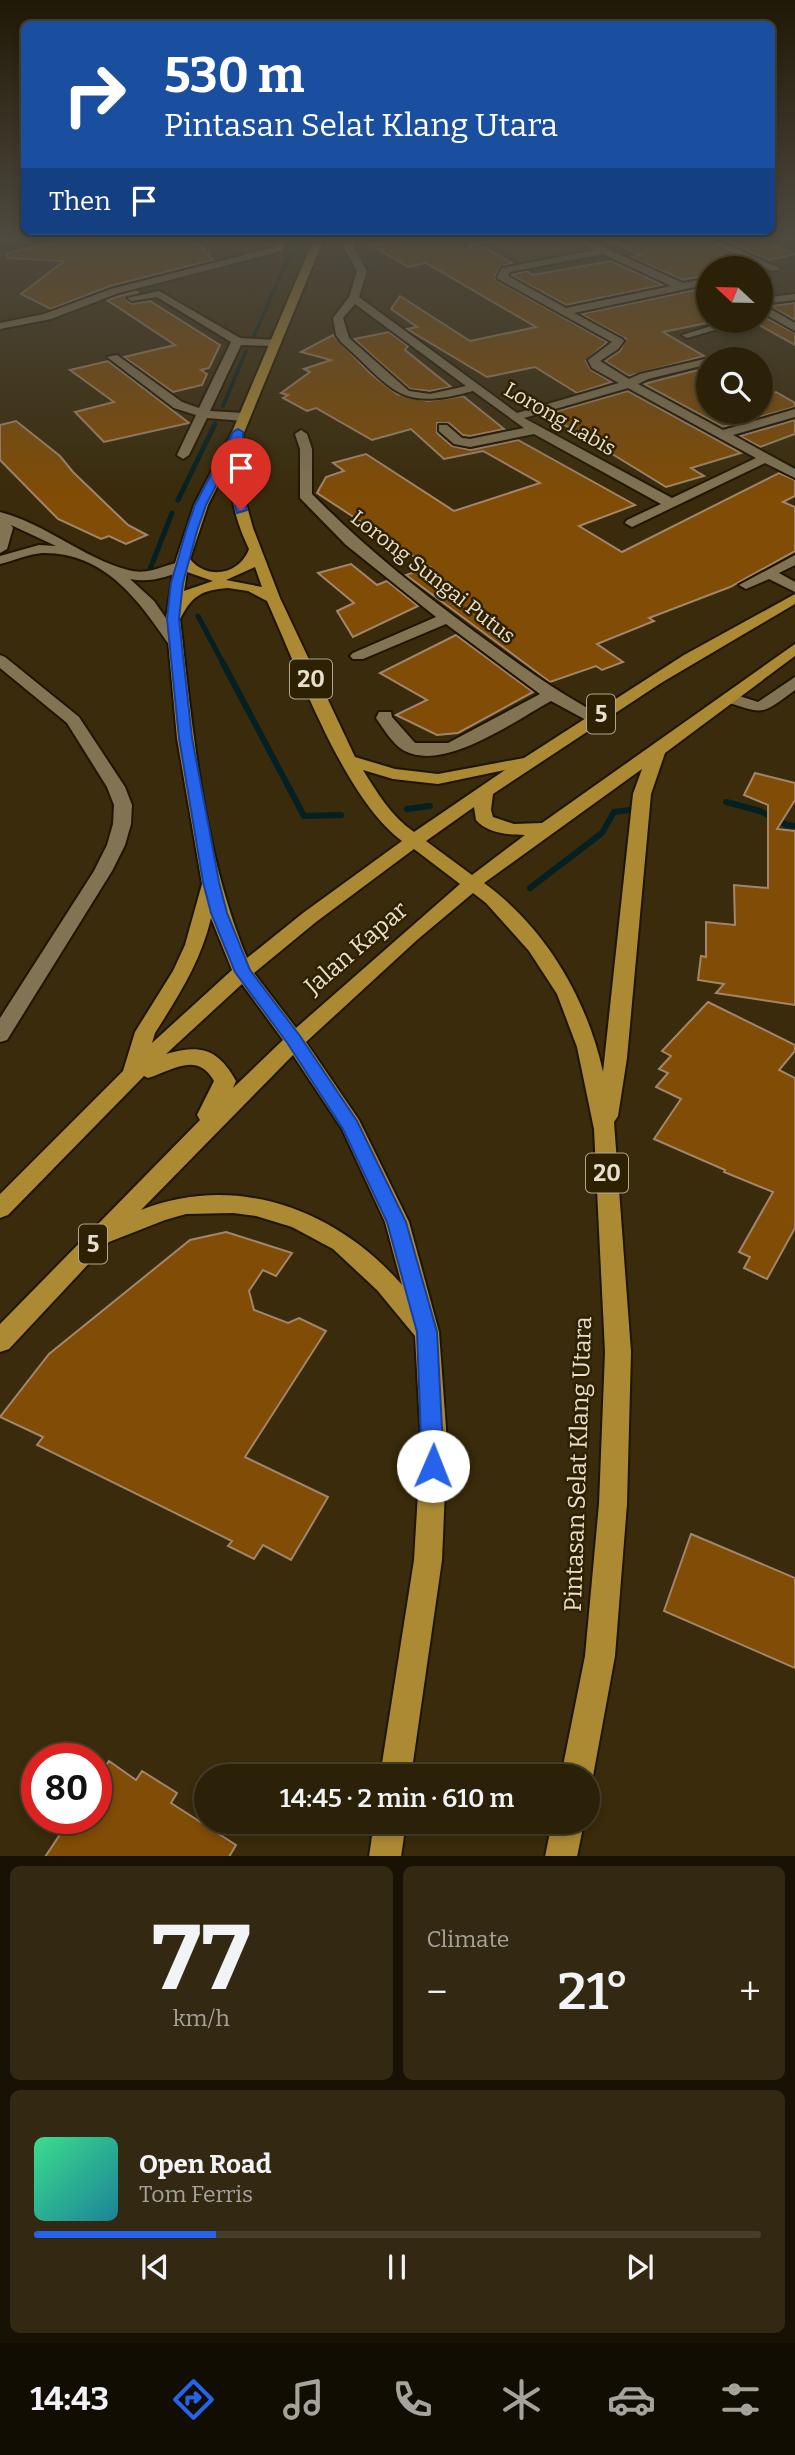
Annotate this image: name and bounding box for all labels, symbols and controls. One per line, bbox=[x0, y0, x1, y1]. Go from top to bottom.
text: 530 m bbox=[164, 46, 304, 105]
icon: right bbox=[49, 49, 140, 140]
text: Pintasan Selat Klang Utara bbox=[164, 106, 558, 144]
icon: arrive bbox=[125, 182, 163, 220]
text: Then bbox=[49, 186, 111, 217]
north arrow bbox=[696, 256, 774, 332]
map controls bbox=[696, 256, 773, 424]
button: search bbox=[696, 347, 773, 424]
street label: Lorong Labis bbox=[499, 377, 621, 461]
pin bbox=[211, 438, 271, 510]
icon: arrive bbox=[222, 449, 260, 487]
street label: Lorong Sungai Putus bbox=[346, 505, 520, 649]
road number: 20 bbox=[290, 660, 332, 698]
road number: 5 bbox=[587, 694, 615, 734]
street label: Jalan Kapar bbox=[298, 895, 414, 1001]
road number: 20 bbox=[586, 1154, 628, 1192]
road number: 5 bbox=[79, 1224, 107, 1264]
street label: Pintasan Selat Klang Utara bbox=[559, 1316, 597, 1612]
position arrow bbox=[396, 1429, 470, 1503]
speed limit sign: 80 bbox=[21, 1743, 112, 1834]
text: 14:45 · 2 min · 610 m bbox=[280, 1783, 514, 1814]
text: 77 bbox=[152, 1904, 251, 2013]
text: Climate bbox=[427, 1925, 509, 1953]
text: 21° bbox=[558, 1960, 629, 2023]
text: − bbox=[427, 1969, 447, 2015]
text: + bbox=[739, 1969, 761, 2015]
text: km/h bbox=[173, 2004, 230, 2032]
text: Open Road bbox=[139, 2149, 271, 2180]
text: Tom Ferris bbox=[139, 2180, 253, 2208]
icon: previous bbox=[136, 2248, 174, 2286]
icon: pause bbox=[378, 2248, 416, 2286]
icon: next bbox=[621, 2248, 659, 2286]
icon: directions bbox=[169, 2375, 218, 2424]
icon: music bbox=[279, 2375, 328, 2424]
icon: phone bbox=[388, 2375, 437, 2424]
icon: climate bbox=[497, 2375, 546, 2424]
icon: car bbox=[607, 2375, 656, 2424]
icon: filters bbox=[716, 2375, 765, 2424]
text: 14:43 bbox=[30, 2380, 109, 2418]

